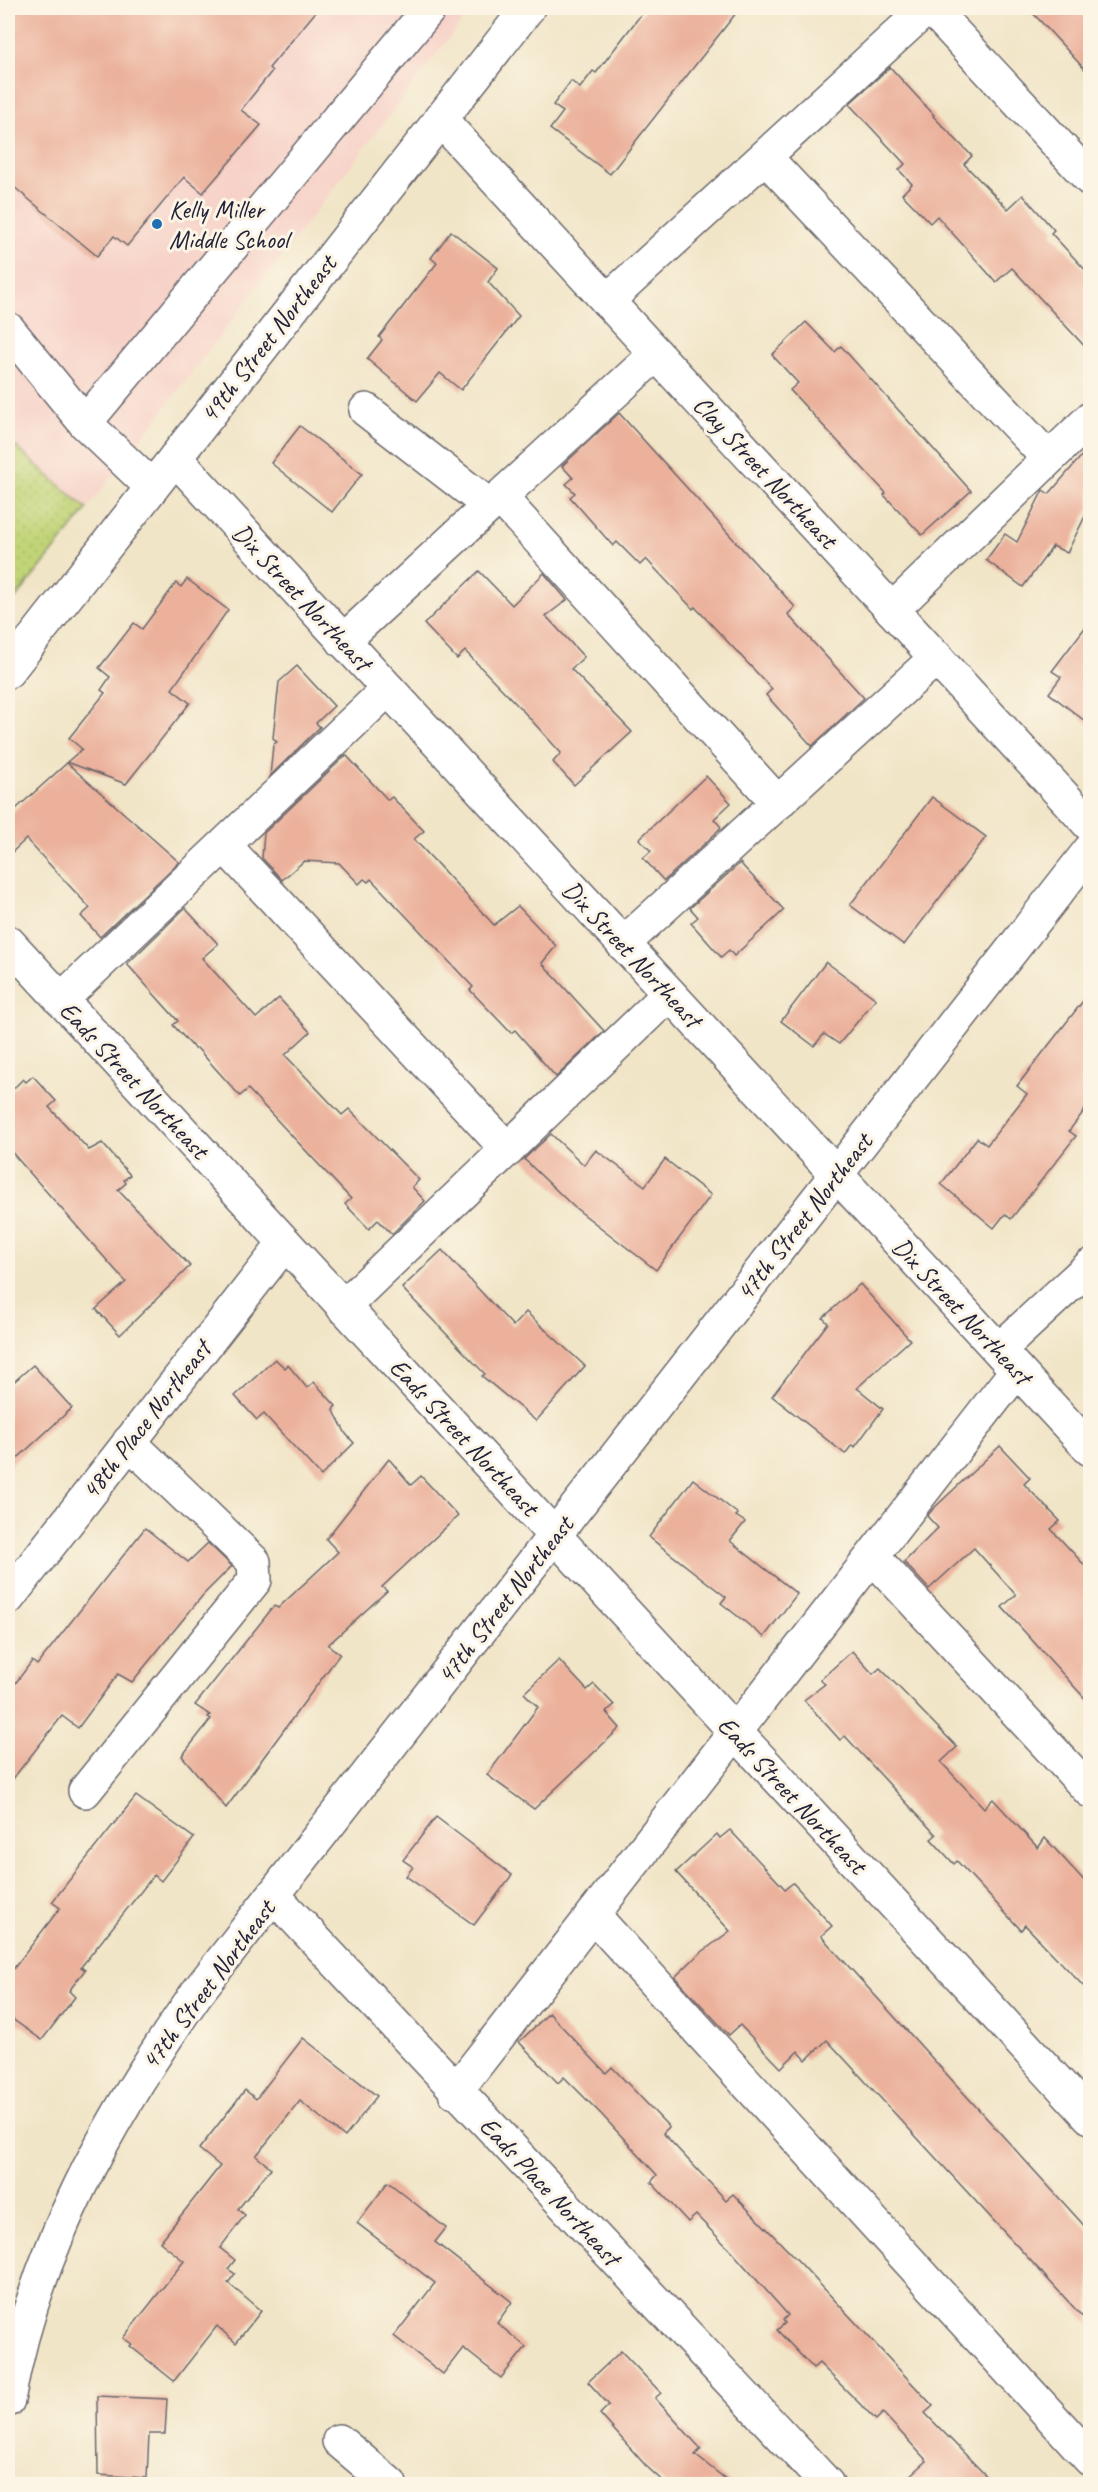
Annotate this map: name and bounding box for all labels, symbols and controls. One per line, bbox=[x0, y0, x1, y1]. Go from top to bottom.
place label: Kelly Miller Middle School bbox=[169, 193, 293, 256]
marker: Kelly Miller Middle School bbox=[150, 217, 164, 231]
street label: 49th Street Northeast bbox=[192, 247, 345, 429]
street label: Clay Street Northeast bbox=[686, 389, 846, 557]
street label: Dix Street Northeast bbox=[225, 517, 381, 680]
street label: Dix Street Northeast bbox=[555, 874, 711, 1037]
street label: Eads Street Northeast bbox=[52, 994, 217, 1168]
street label: 47th Street Northeast bbox=[728, 1125, 881, 1307]
street label: Dix Street Northeast bbox=[885, 1231, 1041, 1394]
street label: 48th Place Northeast bbox=[74, 1331, 220, 1506]
street label: Eads Street Northeast bbox=[382, 1351, 547, 1525]
street label: 47th Street Northeast bbox=[429, 1508, 582, 1690]
street label: Eads Street Northeast bbox=[710, 1709, 875, 1883]
street label: 47th Street Northeast bbox=[134, 1892, 284, 2076]
street label: Eads Place Northeast bbox=[473, 2110, 630, 2275]

